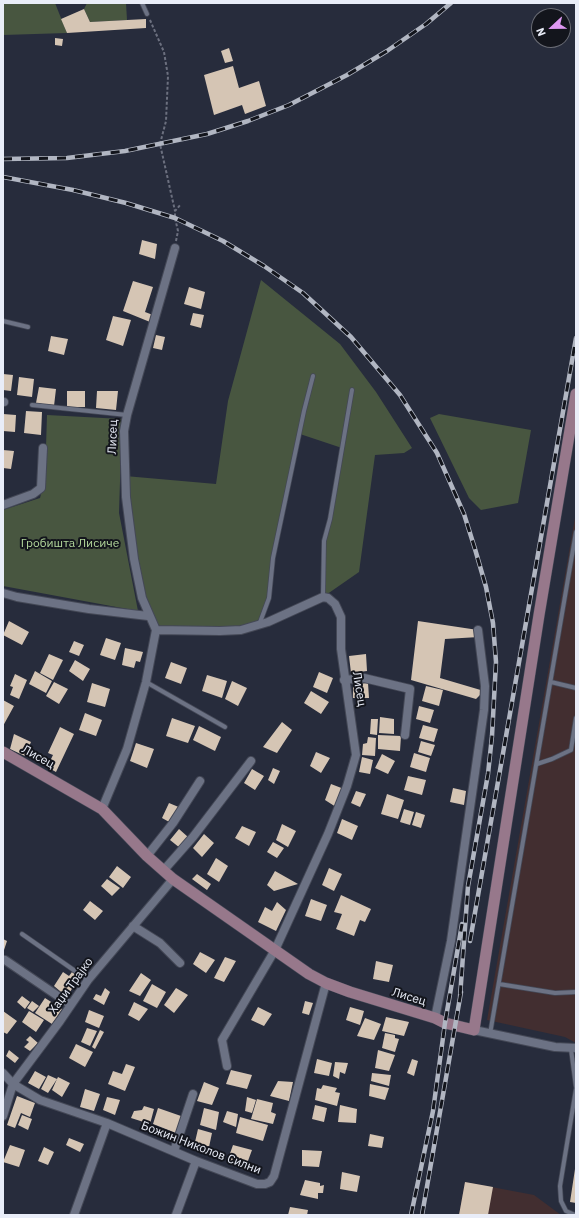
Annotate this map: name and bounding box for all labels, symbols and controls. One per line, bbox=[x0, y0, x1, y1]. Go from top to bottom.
north arrow bbox=[531, 8, 571, 48]
text: N bbox=[533, 26, 549, 38]
street label: Лисец bbox=[105, 419, 121, 455]
park label: Гробишта Лисиче bbox=[21, 537, 119, 551]
street label: Лисец bbox=[349, 671, 369, 707]
street label: Лисец bbox=[19, 742, 57, 772]
street label: Хаџи Трајко bbox=[46, 955, 96, 1017]
street label: Лисец bbox=[390, 985, 428, 1009]
street label: Божин Николов Силни bbox=[139, 1118, 263, 1178]

